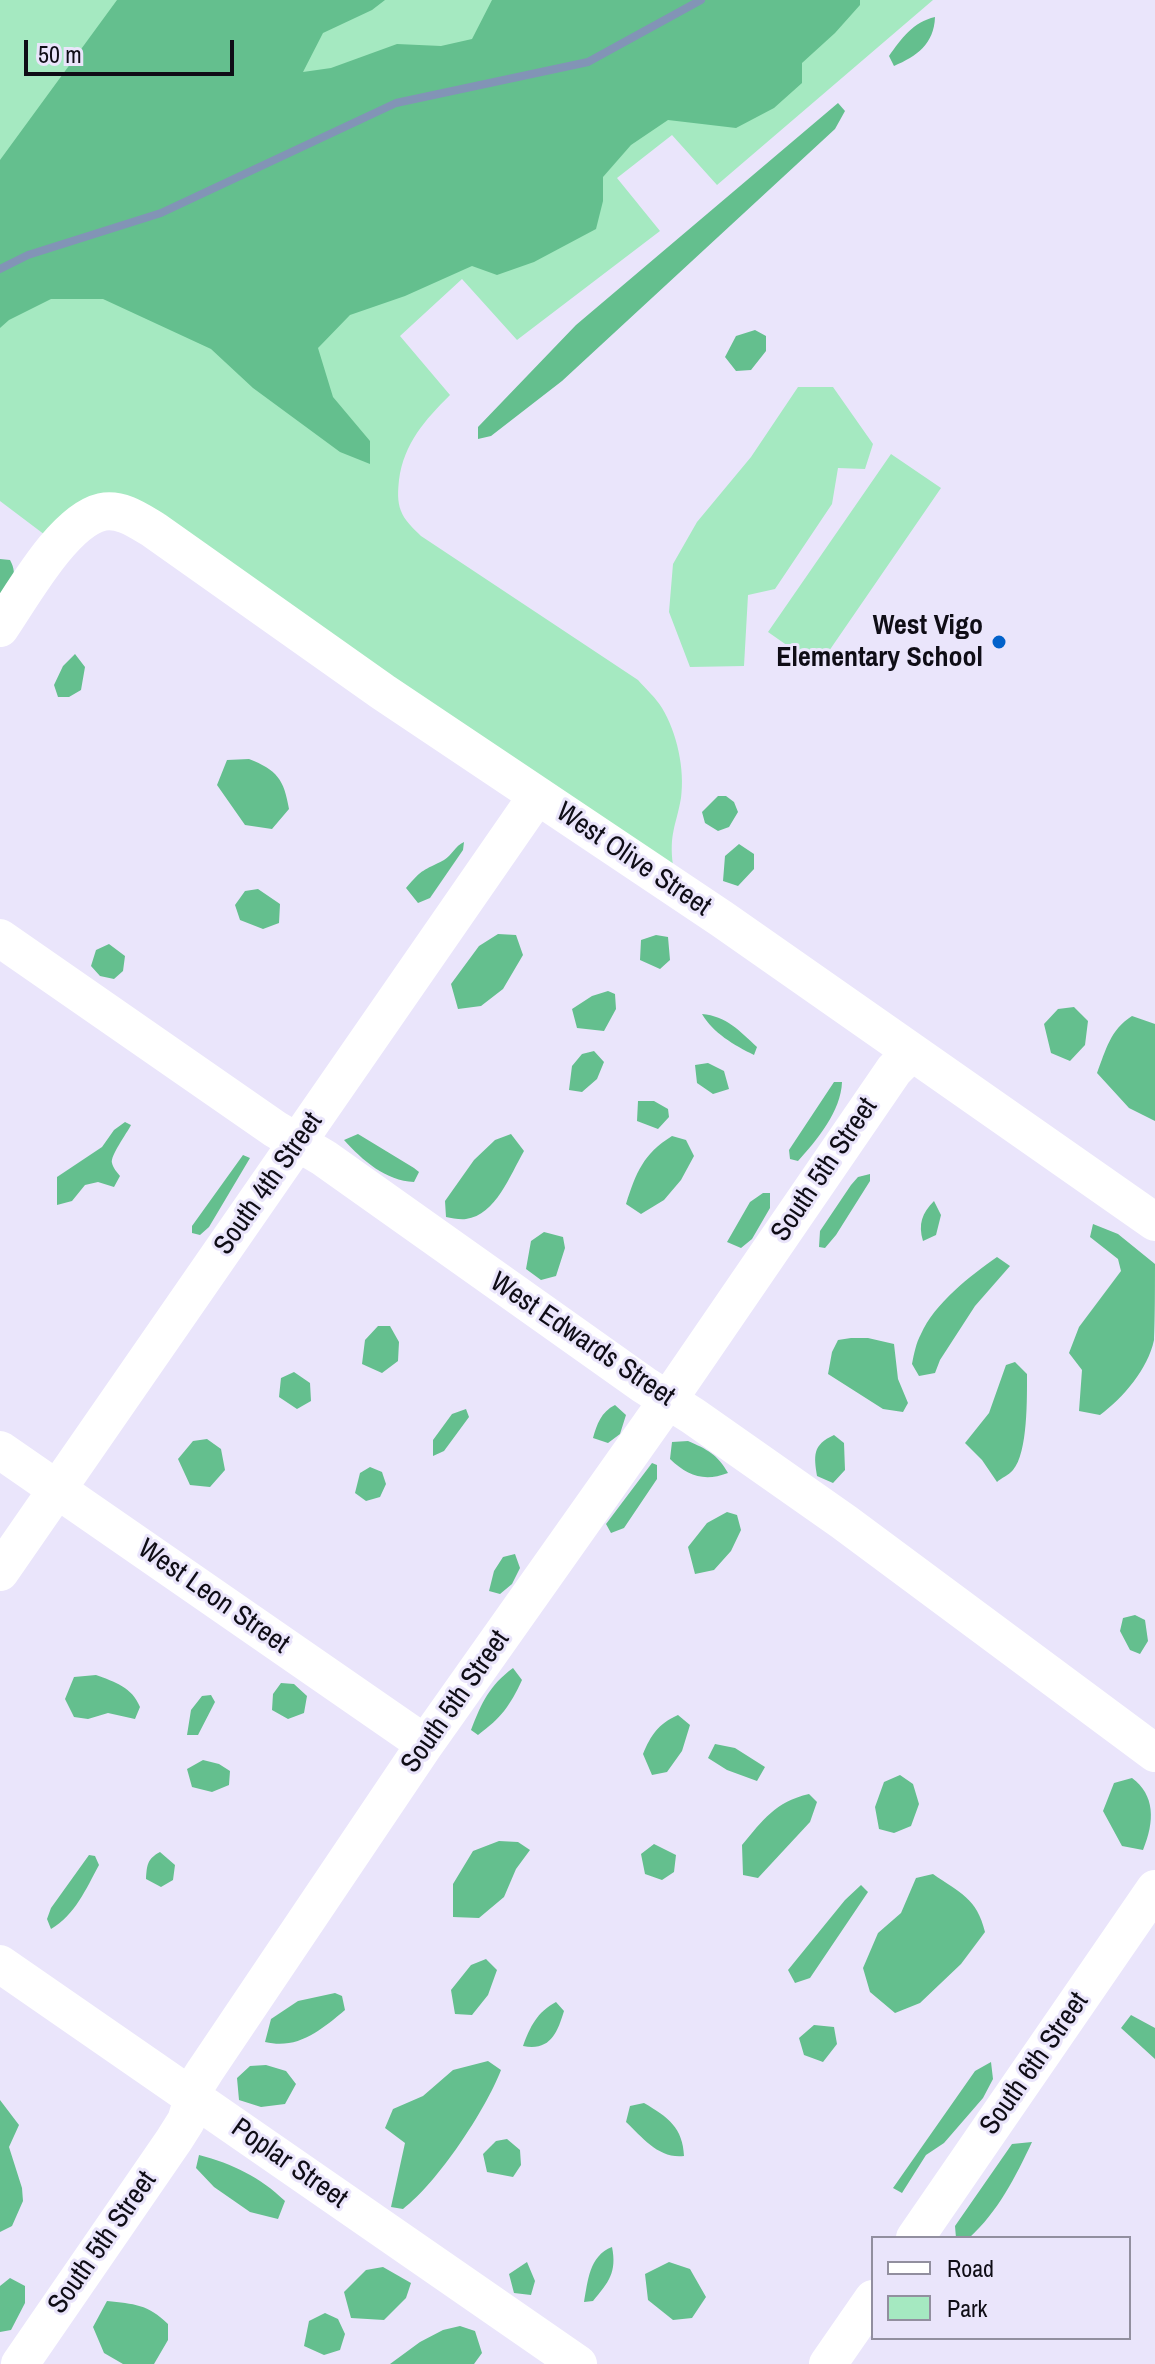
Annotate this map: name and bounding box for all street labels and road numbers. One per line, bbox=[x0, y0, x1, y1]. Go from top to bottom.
street label: West Olive Street bbox=[549, 796, 717, 924]
street label: South 5th Street bbox=[765, 1092, 885, 1248]
street label: South 4th Street bbox=[208, 1106, 330, 1262]
street label: West Edwards Street bbox=[483, 1266, 681, 1414]
street label: West Leon Street bbox=[131, 1532, 295, 1662]
street label: South 5th Street bbox=[395, 1624, 517, 1780]
street label: South 6th Street bbox=[974, 1986, 1096, 2142]
street label: Poplar Street bbox=[224, 2112, 354, 2216]
street label: South 5th Street bbox=[42, 2165, 164, 2321]

